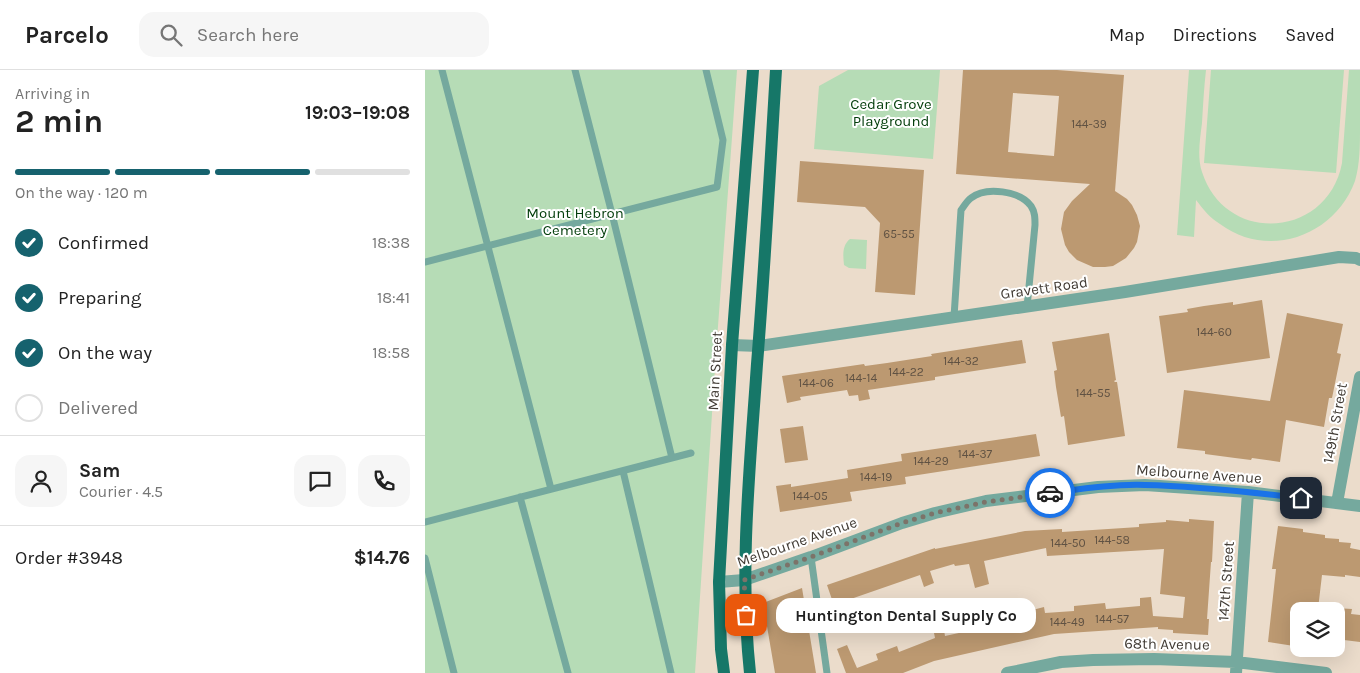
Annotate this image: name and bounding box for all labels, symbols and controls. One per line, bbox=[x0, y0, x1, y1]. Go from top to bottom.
search box bbox=[139, 12, 489, 57]
text: Parcelo bbox=[25, 21, 109, 49]
icon: search bbox=[157, 21, 185, 49]
text: Search here bbox=[197, 24, 299, 46]
text: Map bbox=[1109, 24, 1145, 46]
text: Directions bbox=[1173, 24, 1257, 46]
text: Saved bbox=[1285, 24, 1335, 46]
text: Arriving in bbox=[15, 84, 90, 103]
park label: Cedar Grove Playground bbox=[850, 95, 932, 130]
text: 19:03–19:08 bbox=[305, 102, 410, 124]
text: 2 min bbox=[15, 103, 103, 140]
house number: 144-39 bbox=[1071, 117, 1107, 131]
text: On the way · 120 m bbox=[15, 183, 148, 202]
park label: Mount Hebron Cemetery bbox=[526, 204, 624, 239]
house number: 65-55 bbox=[883, 227, 915, 241]
icon: check bbox=[15, 229, 43, 257]
text: Confirmed bbox=[58, 232, 149, 254]
text: 18:38 bbox=[372, 233, 410, 252]
street label: Gravett Road bbox=[999, 273, 1089, 303]
icon: check bbox=[15, 284, 43, 312]
text: Preparing bbox=[58, 287, 141, 309]
text: 18:41 bbox=[377, 288, 410, 307]
house number: 144-60 bbox=[1196, 325, 1232, 339]
street label: Main Street bbox=[704, 331, 726, 411]
icon: check bbox=[15, 339, 43, 367]
text: On the way bbox=[58, 342, 152, 364]
text: 18:58 bbox=[372, 343, 410, 362]
house number: 144-32 bbox=[943, 354, 979, 368]
house number: 144-22 bbox=[888, 365, 924, 379]
house number: 144-14 bbox=[845, 371, 877, 385]
house number: 144-06 bbox=[798, 376, 834, 390]
street label: 149th Street bbox=[1319, 381, 1351, 465]
house number: 144-55 bbox=[1075, 386, 1111, 400]
text: Delivered bbox=[58, 397, 138, 419]
house number: 144-37 bbox=[958, 447, 992, 461]
house number: 144-29 bbox=[913, 454, 949, 468]
button: person bbox=[15, 455, 67, 507]
button: chat bbox=[294, 455, 346, 507]
button: phone bbox=[358, 455, 410, 507]
text: Sam bbox=[79, 460, 120, 482]
street label: Melbourne Avenue bbox=[1136, 461, 1262, 487]
courier bbox=[1025, 468, 1075, 518]
house number: 144-19 bbox=[860, 470, 892, 484]
pin bbox=[1280, 477, 1322, 519]
icon: car bbox=[1036, 479, 1064, 507]
text: Courier · 4.5 bbox=[79, 482, 163, 501]
icon: home bbox=[1287, 484, 1315, 512]
house number: 144-05 bbox=[792, 489, 828, 503]
street label: Melbourne Avenue bbox=[735, 513, 859, 571]
house number: 144-58 bbox=[1094, 533, 1130, 547]
house number: 144-50 bbox=[1050, 536, 1086, 550]
street label: 147th Street bbox=[1214, 540, 1238, 621]
text: Order #3948 bbox=[15, 547, 123, 569]
text: $14.76 bbox=[354, 547, 410, 569]
pin bbox=[725, 594, 767, 636]
callout: Huntington Dental Supply Co bbox=[776, 598, 1036, 632]
icon: bag bbox=[732, 601, 760, 629]
map controls bbox=[1290, 602, 1345, 657]
button: layers bbox=[1290, 602, 1345, 657]
text: Huntington Dental Supply Co bbox=[795, 606, 1017, 625]
house number: 144-57 bbox=[1095, 612, 1129, 626]
house number: 144-49 bbox=[1049, 615, 1085, 629]
street label: 68th Avenue bbox=[1124, 634, 1210, 654]

